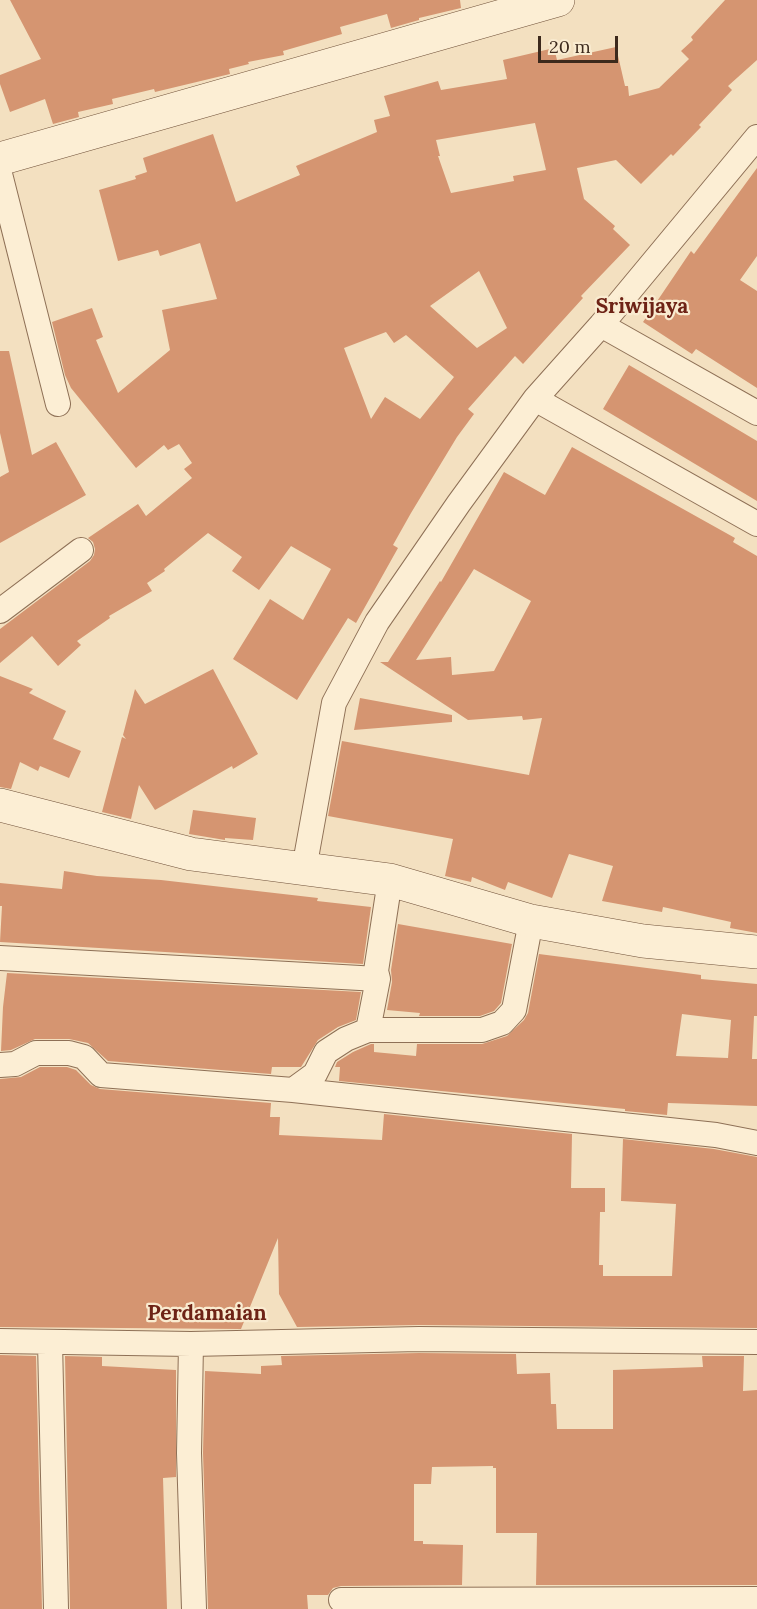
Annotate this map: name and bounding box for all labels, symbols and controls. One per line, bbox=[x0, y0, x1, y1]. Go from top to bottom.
scale bar bbox=[541, 24, 620, 62]
text: 20 m bbox=[549, 35, 591, 58]
district label: Sriwijaya bbox=[596, 294, 688, 320]
district label: Perdamaian bbox=[147, 1301, 267, 1327]

